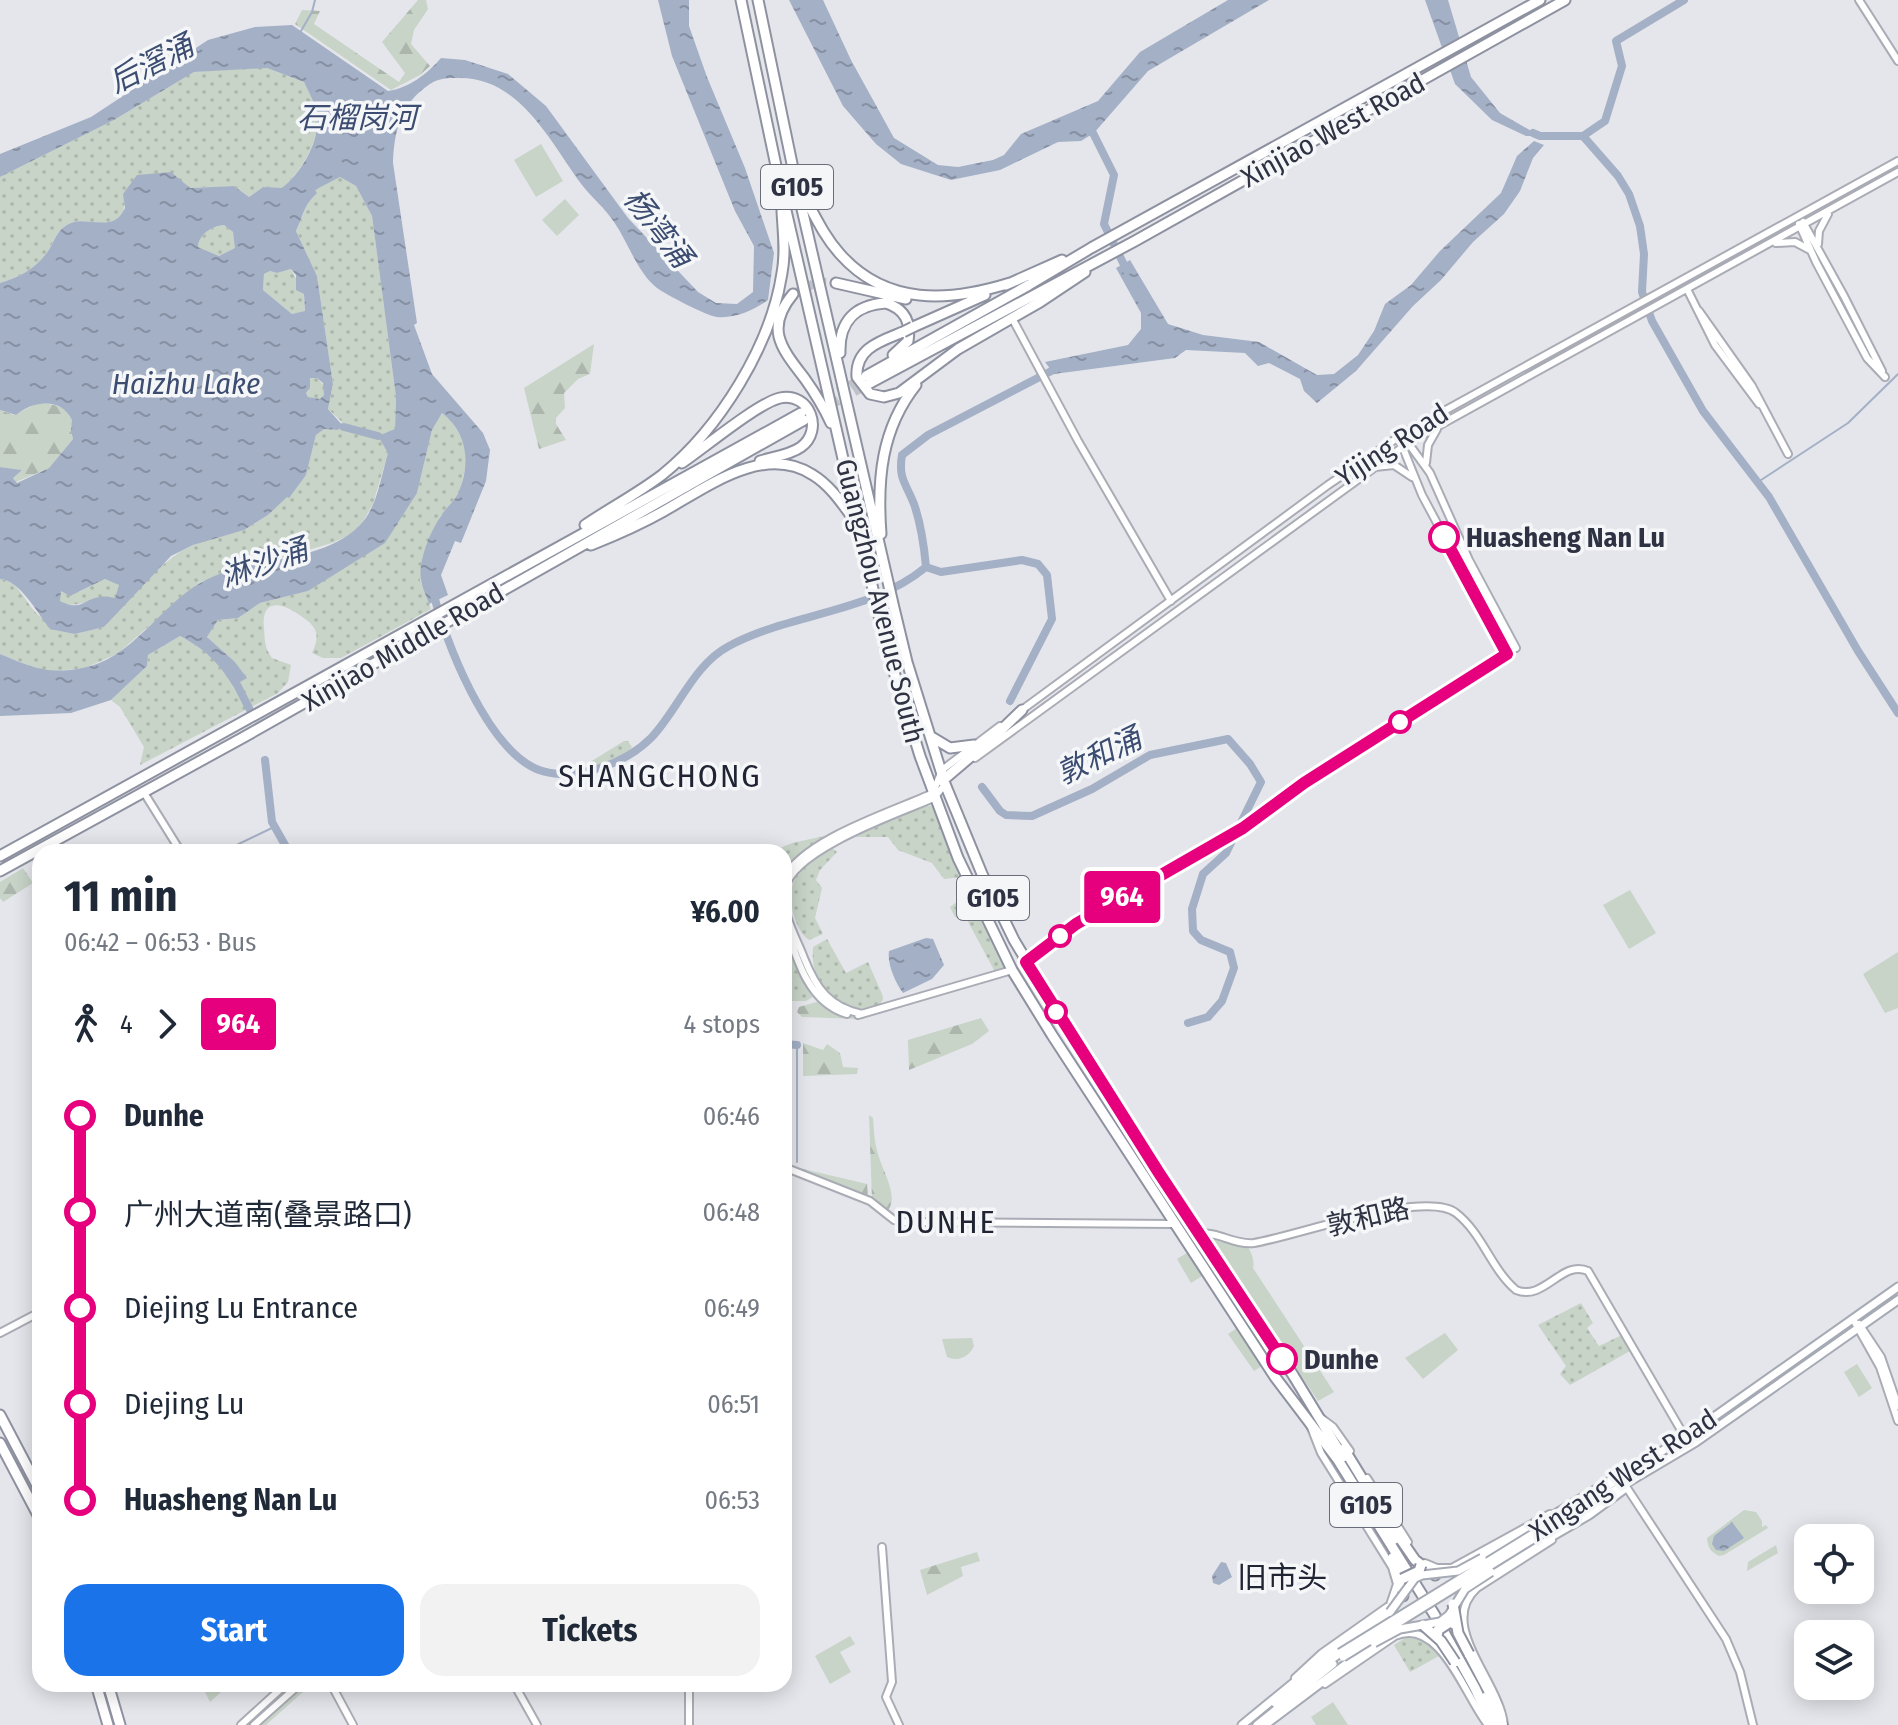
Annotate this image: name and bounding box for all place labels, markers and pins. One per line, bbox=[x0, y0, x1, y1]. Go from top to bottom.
place label: Huasheng Nan Lu bbox=[1466, 521, 1665, 554]
marker: Huasheng Nan Lu bbox=[1429, 522, 1459, 552]
unlabelled marker bbox=[1389, 711, 1411, 733]
unlabelled marker bbox=[1049, 925, 1071, 947]
unlabelled marker bbox=[1045, 1001, 1067, 1023]
place label: Dunhe bbox=[1304, 1343, 1379, 1376]
marker: Dunhe bbox=[1267, 1344, 1297, 1374]

